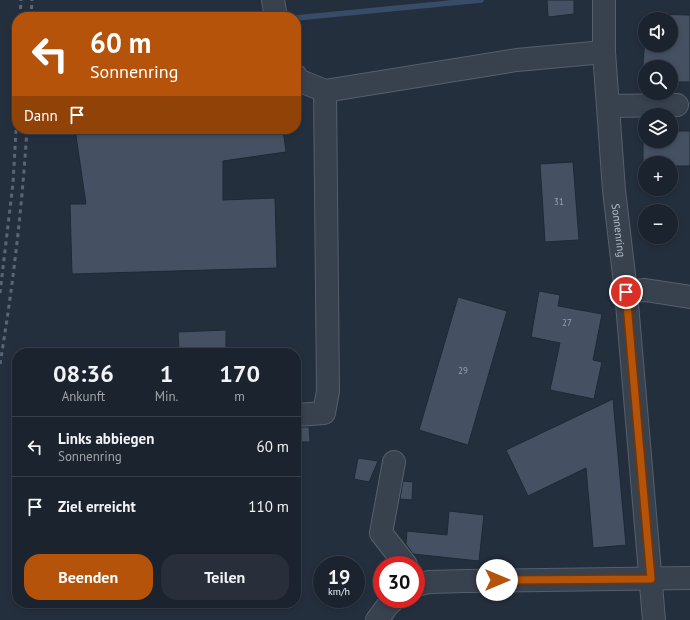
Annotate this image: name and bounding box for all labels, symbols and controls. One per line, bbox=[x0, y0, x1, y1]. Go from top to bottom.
map controls bbox=[638, 12, 678, 244]
button: sound bbox=[638, 12, 678, 52]
text: 60 m bbox=[90, 24, 151, 61]
icon: left bbox=[24, 28, 76, 80]
text: Sonnenring bbox=[90, 60, 178, 83]
button: search bbox=[638, 60, 678, 100]
icon: arrive bbox=[66, 104, 88, 126]
text: Dann bbox=[24, 106, 58, 125]
button: layers bbox=[638, 108, 678, 148]
button: + bbox=[638, 156, 678, 196]
house number: 31 bbox=[554, 196, 564, 207]
street label: Sonnenring bbox=[609, 203, 629, 258]
button: − bbox=[638, 204, 678, 244]
pin bbox=[609, 275, 643, 309]
icon: arrive bbox=[615, 281, 637, 303]
house number: 27 bbox=[562, 317, 572, 328]
text: 08:36 bbox=[53, 358, 114, 389]
text: 1 bbox=[160, 358, 173, 389]
text: 170 bbox=[219, 358, 260, 389]
house number: 29 bbox=[458, 365, 468, 376]
text: Ankunft bbox=[62, 388, 105, 405]
text: Min. bbox=[155, 388, 178, 405]
text: m bbox=[234, 388, 245, 405]
text: Links abbiegen bbox=[58, 429, 154, 448]
icon: left bbox=[24, 436, 46, 458]
text: 60 m bbox=[256, 437, 289, 456]
text: Sonnenring bbox=[58, 448, 122, 465]
icon: arrive bbox=[24, 496, 46, 518]
text: Ziel erreicht bbox=[58, 497, 136, 516]
text: 110 m bbox=[248, 497, 289, 516]
button: Beenden bbox=[24, 554, 153, 600]
button: Teilen bbox=[161, 554, 289, 600]
speed limit sign: 30 bbox=[373, 556, 425, 608]
position arrow bbox=[476, 559, 518, 601]
text: 19 bbox=[328, 564, 350, 590]
text: km/h bbox=[328, 585, 350, 598]

